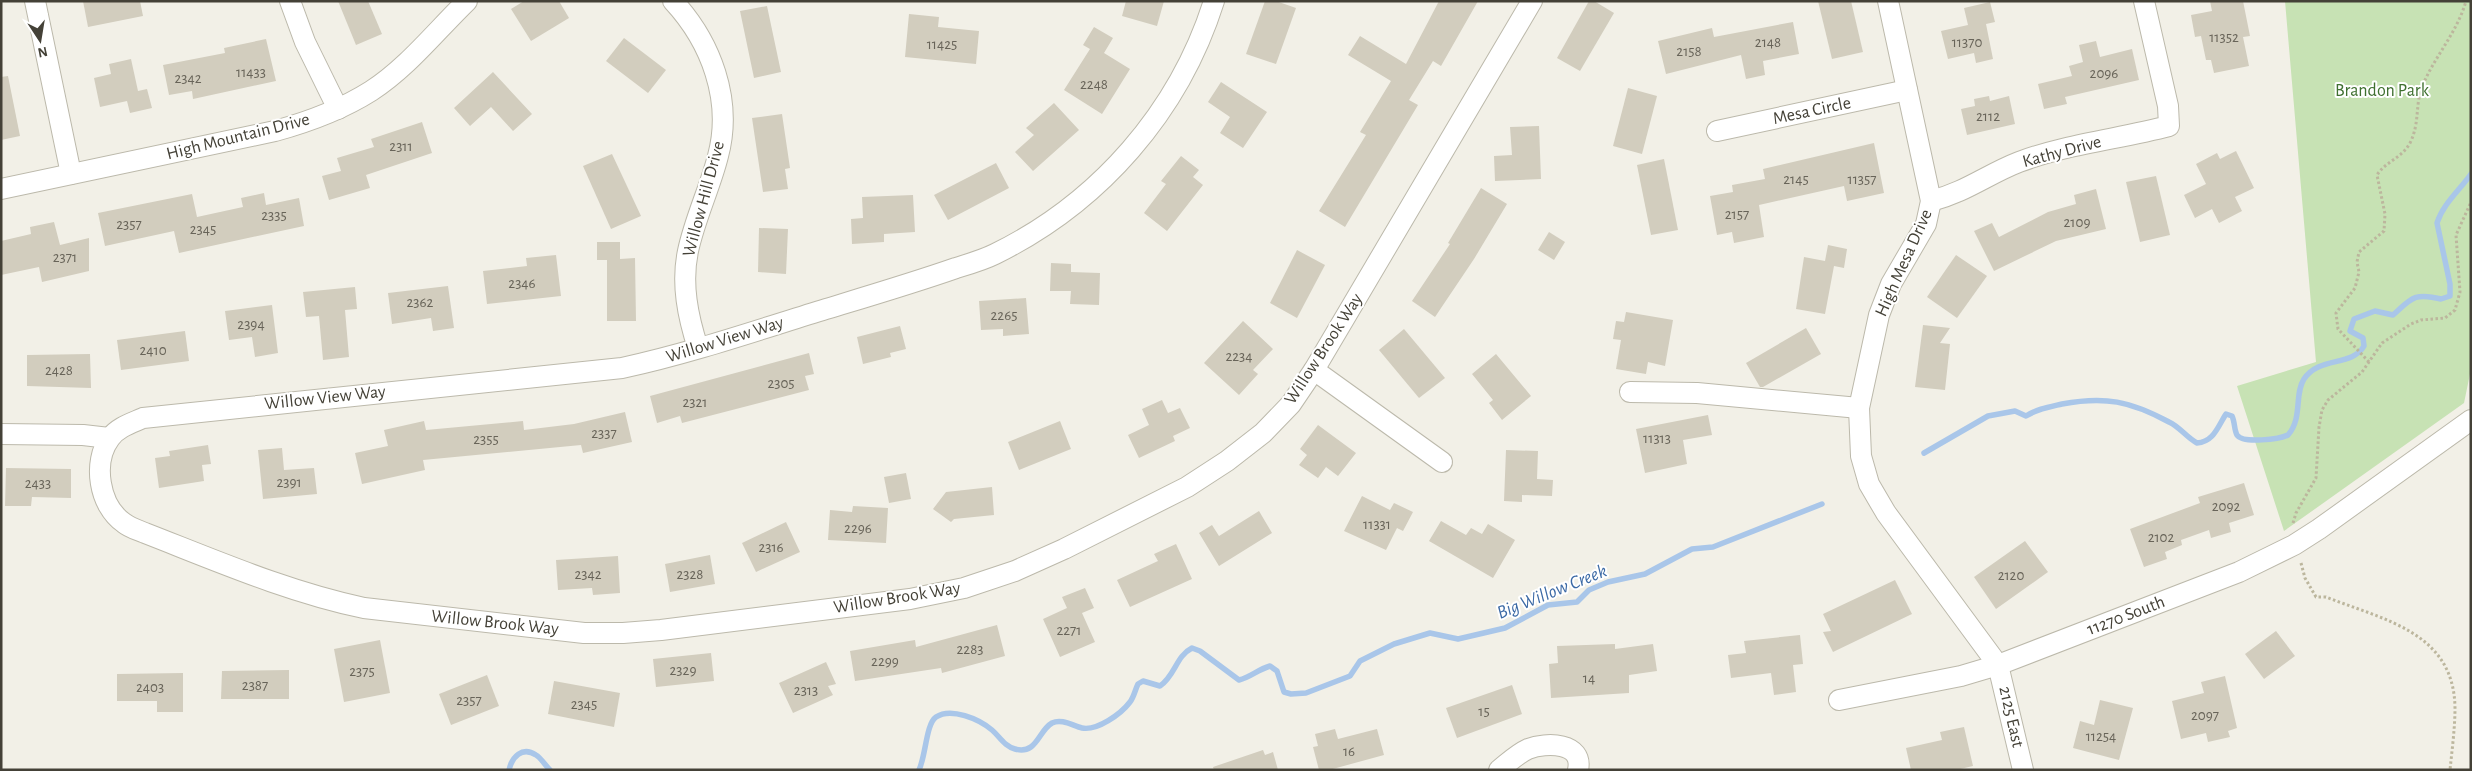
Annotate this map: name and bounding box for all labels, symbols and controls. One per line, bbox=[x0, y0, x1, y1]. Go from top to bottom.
north arrow bbox=[15, 15, 65, 65]
house number: 11352 bbox=[2209, 30, 2239, 45]
house number: 2148 bbox=[1755, 35, 1781, 50]
house number: 11370 bbox=[1952, 35, 1982, 50]
house number: 11425 bbox=[927, 37, 957, 52]
text: N bbox=[36, 44, 49, 60]
house number: 2158 bbox=[1676, 44, 1702, 59]
house number: 11433 bbox=[236, 65, 266, 80]
house number: 2096 bbox=[2090, 66, 2118, 81]
house number: 2342 bbox=[174, 71, 202, 86]
house number: 2248 bbox=[1080, 77, 1108, 92]
park label: Brandon Park bbox=[2335, 82, 2430, 100]
street label: Mesa Circle bbox=[1771, 94, 1853, 128]
house number: 2112 bbox=[1976, 109, 2000, 124]
street label: High Mountain Drive bbox=[165, 111, 311, 163]
street label: Kathy Drive bbox=[2021, 133, 2103, 171]
house number: 2311 bbox=[389, 139, 413, 154]
street label: Willow Hill Drive bbox=[680, 139, 728, 259]
house number: 2145 bbox=[1783, 172, 1809, 187]
house number: 11357 bbox=[1847, 172, 1877, 187]
house number: 2157 bbox=[1725, 207, 1749, 222]
street label: High Mesa Drive bbox=[1872, 207, 1936, 319]
house number: 2335 bbox=[261, 208, 287, 223]
house number: 2109 bbox=[2064, 215, 2090, 230]
house number: 2357 bbox=[116, 217, 142, 232]
house number: 2345 bbox=[190, 222, 216, 237]
house number: 2371 bbox=[53, 250, 77, 265]
house number: 2346 bbox=[508, 276, 536, 291]
street label: Willow Brook Way bbox=[1282, 290, 1367, 408]
house number: 2362 bbox=[407, 295, 434, 310]
house number: 2265 bbox=[991, 308, 1017, 323]
street label: Willow View Way bbox=[664, 313, 786, 366]
house number: 2394 bbox=[237, 317, 265, 332]
house number: 2410 bbox=[139, 343, 167, 358]
house number: 2234 bbox=[1225, 349, 1253, 364]
house number: 2428 bbox=[45, 363, 73, 378]
house number: 2305 bbox=[767, 376, 795, 391]
street label: Willow View Way bbox=[263, 383, 387, 413]
house number: 2321 bbox=[683, 395, 708, 410]
house number: 2337 bbox=[591, 426, 617, 441]
house number: 11313 bbox=[1643, 431, 1671, 446]
house number: 2355 bbox=[473, 432, 499, 447]
house number: 2391 bbox=[276, 475, 302, 490]
house number: 2433 bbox=[25, 476, 51, 491]
house number: 2092 bbox=[2212, 499, 2240, 514]
house number: 11331 bbox=[1363, 517, 1391, 532]
house number: 2296 bbox=[844, 521, 872, 536]
house number: 2102 bbox=[2148, 530, 2175, 545]
house number: 2316 bbox=[758, 540, 784, 555]
water label: Big Willow Creek bbox=[1494, 561, 1610, 623]
house number: 2342 bbox=[574, 567, 602, 582]
house number: 2328 bbox=[677, 567, 703, 582]
house number: 2120 bbox=[1998, 568, 2024, 583]
street label: Willow Brook Way bbox=[832, 579, 962, 617]
street label: 11270 South bbox=[2085, 593, 2167, 639]
street label: Willow Brook Way bbox=[430, 607, 560, 639]
house number: 2271 bbox=[1056, 623, 1082, 638]
house number: 2283 bbox=[957, 642, 983, 657]
house number: 2299 bbox=[871, 654, 899, 669]
house number: 2329 bbox=[670, 663, 696, 678]
house number: 2375 bbox=[349, 664, 375, 679]
house number: 14 bbox=[1583, 671, 1595, 686]
house number: 2387 bbox=[242, 678, 268, 693]
house number: 2403 bbox=[136, 680, 164, 695]
house number: 2313 bbox=[794, 683, 818, 698]
street label: 2125 East bbox=[1995, 685, 2027, 750]
house number: 2357 bbox=[456, 693, 482, 708]
house number: 2345 bbox=[571, 697, 597, 712]
house number: 15 bbox=[1478, 704, 1490, 719]
house number: 2097 bbox=[2191, 708, 2219, 723]
house number: 11254 bbox=[2086, 729, 2116, 744]
house number: 16 bbox=[1343, 744, 1355, 759]

